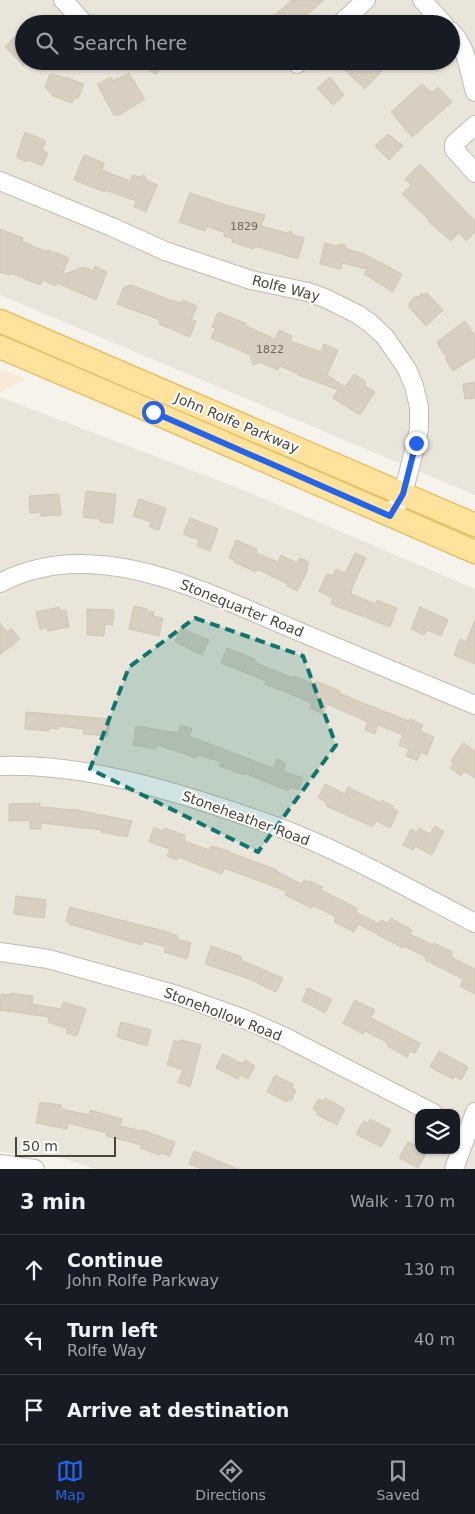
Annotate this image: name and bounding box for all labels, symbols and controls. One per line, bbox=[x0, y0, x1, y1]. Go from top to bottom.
search box bbox=[15, 15, 460, 70]
icon: search bbox=[33, 29, 61, 57]
text: Search here bbox=[73, 32, 187, 54]
house number: 1829 bbox=[230, 220, 258, 233]
street label: Rolfe Way bbox=[250, 272, 322, 304]
house number: 1822 bbox=[256, 343, 284, 356]
street label: John Rolfe Parkway bbox=[172, 389, 301, 456]
route start bbox=[142, 401, 165, 424]
route end bbox=[405, 432, 428, 455]
street label: Stonequarter Road bbox=[178, 576, 306, 640]
street label: Stoneheather Road bbox=[180, 787, 312, 849]
street label: Stonehollow Road bbox=[162, 984, 284, 1044]
map controls bbox=[415, 1109, 460, 1154]
button: layers bbox=[415, 1109, 460, 1154]
scale bar bbox=[15, 1134, 116, 1157]
text: 50 m bbox=[22, 1138, 58, 1154]
text: 3 min bbox=[20, 1190, 86, 1214]
text: Walk · 170 m bbox=[350, 1192, 455, 1211]
text: Continue bbox=[67, 1249, 163, 1271]
icon: ahead bbox=[20, 1256, 48, 1284]
text: 130 m bbox=[404, 1260, 455, 1279]
text: John Rolfe Parkway bbox=[67, 1271, 219, 1290]
text: Turn left bbox=[67, 1319, 158, 1341]
icon: left bbox=[20, 1326, 48, 1354]
text: 40 m bbox=[414, 1330, 455, 1349]
text: Rolfe Way bbox=[67, 1341, 146, 1360]
icon: arrive bbox=[20, 1396, 48, 1424]
text: Arrive at destination bbox=[67, 1399, 289, 1421]
tab: Map bbox=[55, 1457, 85, 1503]
tab: Directions bbox=[195, 1457, 266, 1503]
tab: Saved bbox=[376, 1457, 420, 1503]

